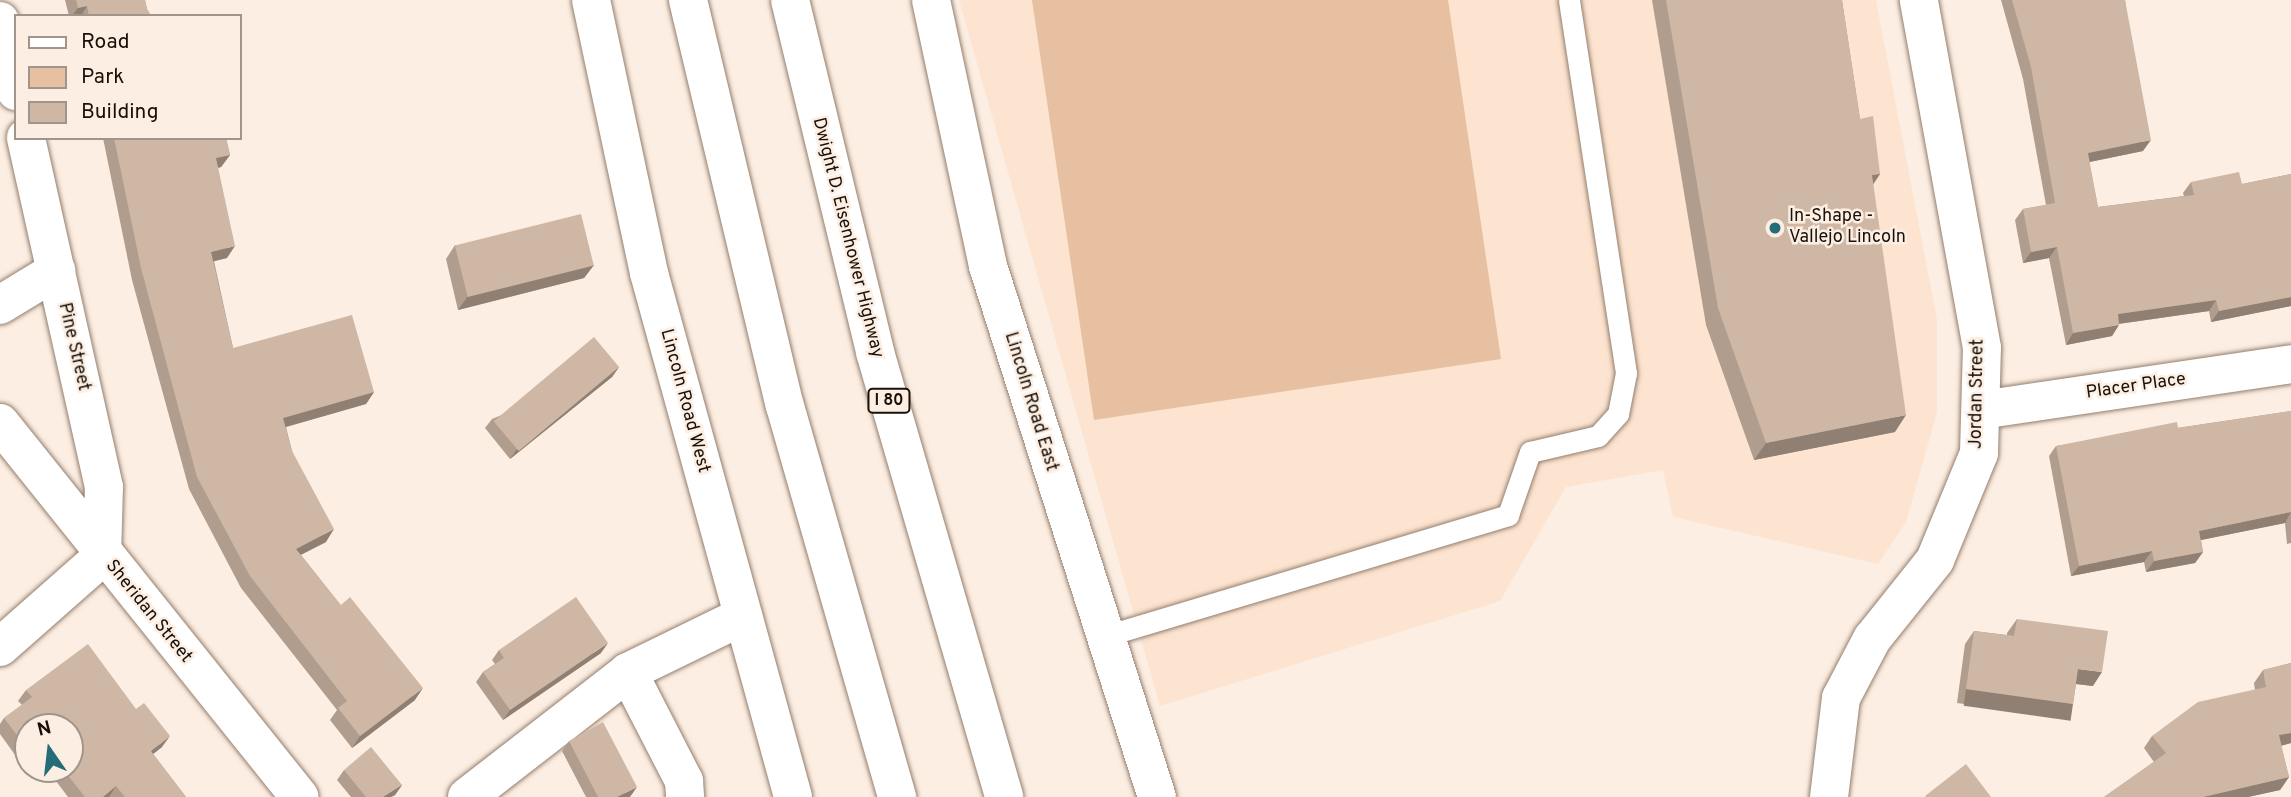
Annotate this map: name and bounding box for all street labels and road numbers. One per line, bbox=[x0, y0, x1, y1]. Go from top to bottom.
street label: Dwight D. Eisenhower Highway bbox=[807, 116, 887, 360]
street label: Pine Street bbox=[52, 301, 94, 393]
street label: Lincoln Road West bbox=[654, 326, 714, 476]
street label: Lincoln Road East bbox=[999, 330, 1061, 474]
street label: Jordan Street bbox=[1966, 339, 1990, 449]
street label: Placer Place bbox=[2085, 369, 2187, 405]
road number: I 80 bbox=[866, 388, 912, 414]
street label: Sheridan Street bbox=[100, 556, 196, 668]

